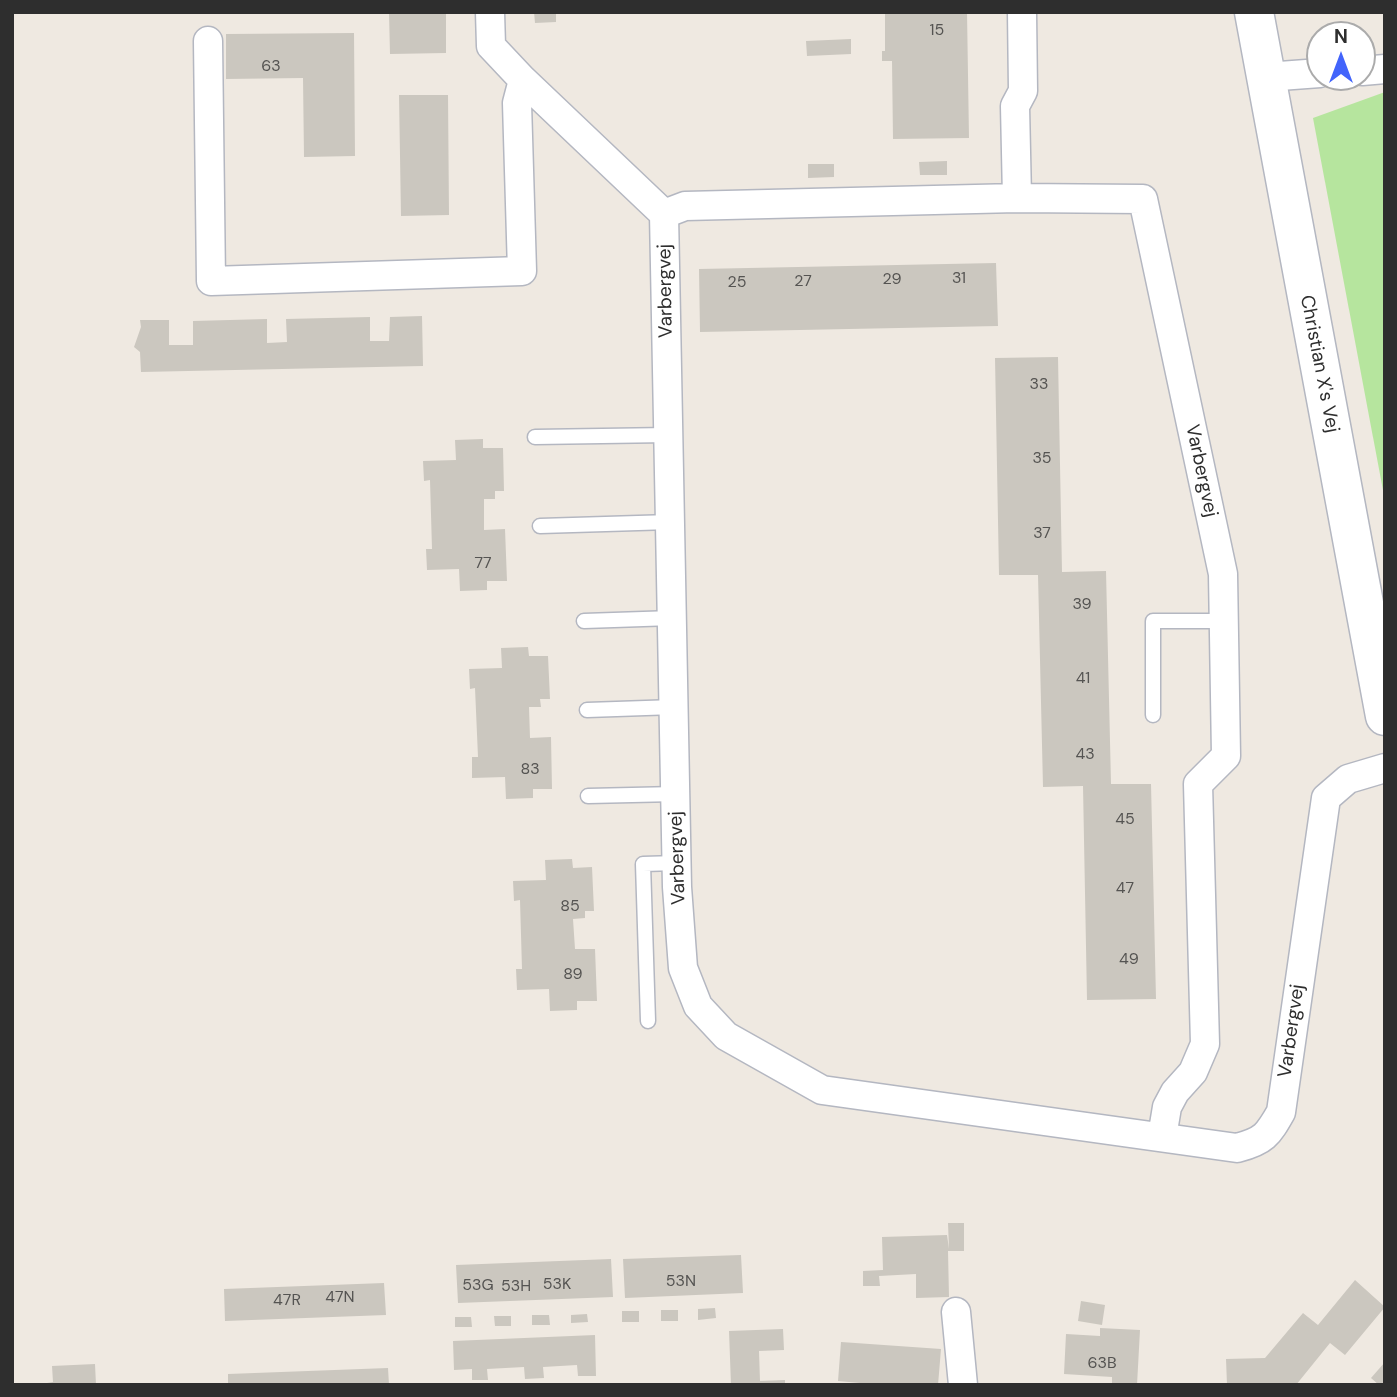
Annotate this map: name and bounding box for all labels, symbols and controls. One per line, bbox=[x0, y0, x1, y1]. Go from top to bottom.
house number: 15 bbox=[930, 21, 944, 41]
north arrow bbox=[1306, 21, 1376, 91]
text: N bbox=[1334, 24, 1348, 49]
house number: 63 bbox=[261, 57, 281, 77]
street label: Varbergvej bbox=[654, 244, 678, 338]
house number: 31 bbox=[952, 269, 966, 289]
house number: 29 bbox=[882, 270, 902, 290]
house number: 27 bbox=[794, 272, 812, 292]
house number: 25 bbox=[728, 273, 746, 293]
street label: Christian X's Vej bbox=[1294, 293, 1344, 435]
house number: 33 bbox=[1030, 375, 1048, 395]
street label: Varbergvej bbox=[1180, 423, 1222, 519]
house number: 35 bbox=[1032, 449, 1052, 469]
house number: 37 bbox=[1033, 524, 1051, 544]
house number: 77 bbox=[474, 554, 492, 574]
house number: 39 bbox=[1072, 595, 1092, 615]
house number: 41 bbox=[1076, 669, 1090, 689]
house number: 43 bbox=[1075, 745, 1095, 765]
house number: 83 bbox=[520, 760, 540, 780]
house number: 45 bbox=[1115, 810, 1135, 830]
street label: Varbergvej bbox=[665, 811, 691, 905]
house number: 47 bbox=[1116, 879, 1134, 899]
house number: 85 bbox=[560, 897, 580, 917]
house number: 49 bbox=[1119, 950, 1139, 970]
house number: 89 bbox=[563, 965, 583, 985]
street label: Varbergvej bbox=[1274, 983, 1310, 1079]
house number: 53N bbox=[666, 1272, 696, 1292]
house number: 53K bbox=[543, 1275, 571, 1295]
house number: 53G bbox=[462, 1276, 494, 1296]
house number: 53H bbox=[501, 1277, 531, 1297]
house number: 47N bbox=[325, 1288, 355, 1308]
house number: 47R bbox=[273, 1291, 301, 1311]
house number: 63B bbox=[1087, 1354, 1117, 1374]

